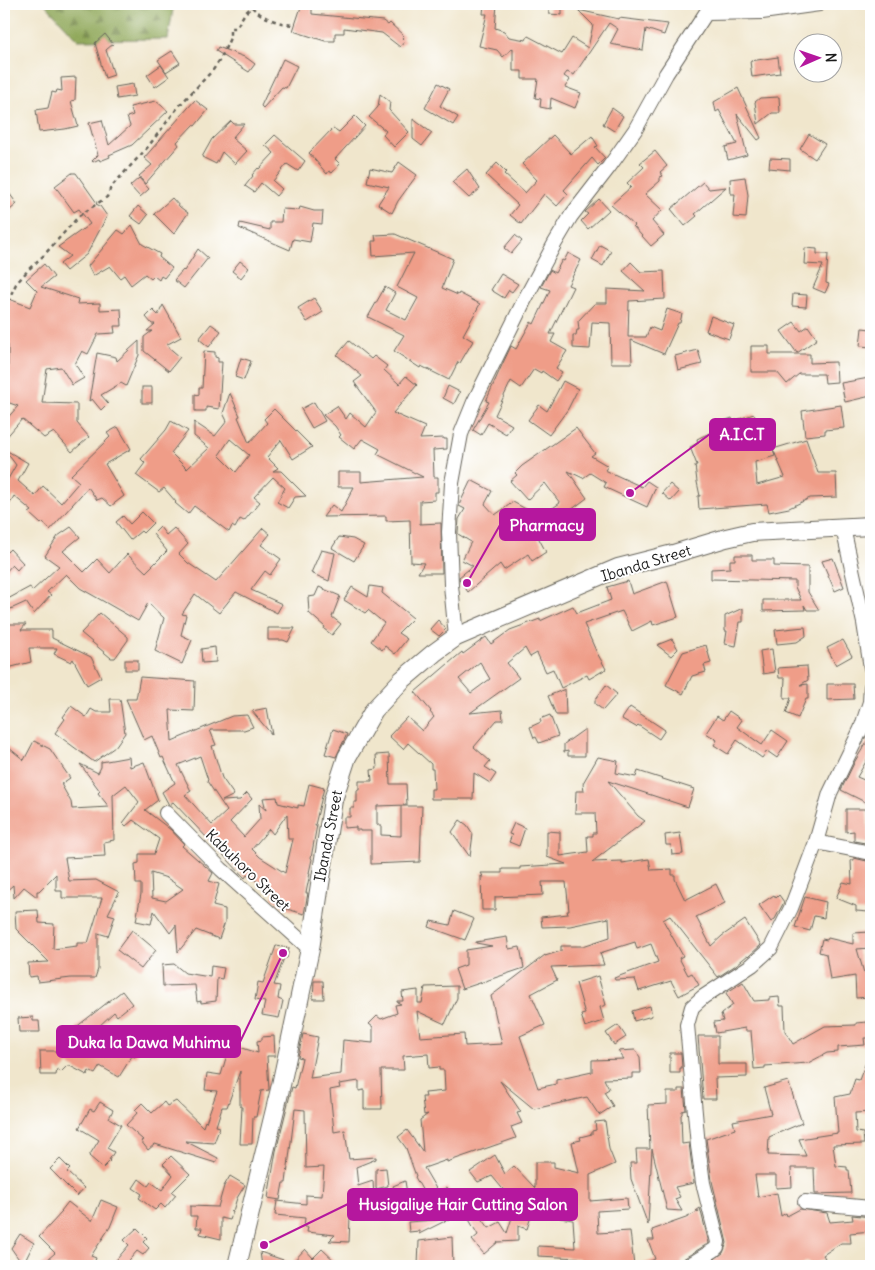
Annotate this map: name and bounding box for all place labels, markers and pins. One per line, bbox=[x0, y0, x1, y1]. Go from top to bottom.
callout: A.I.C.T bbox=[710, 419, 775, 450]
callout: Pharmacy bbox=[500, 509, 595, 540]
callout: Duka la Dawa Muhimu bbox=[57, 1026, 240, 1057]
callout: Husigaliye Hair Cutting Salon bbox=[348, 1189, 577, 1220]

